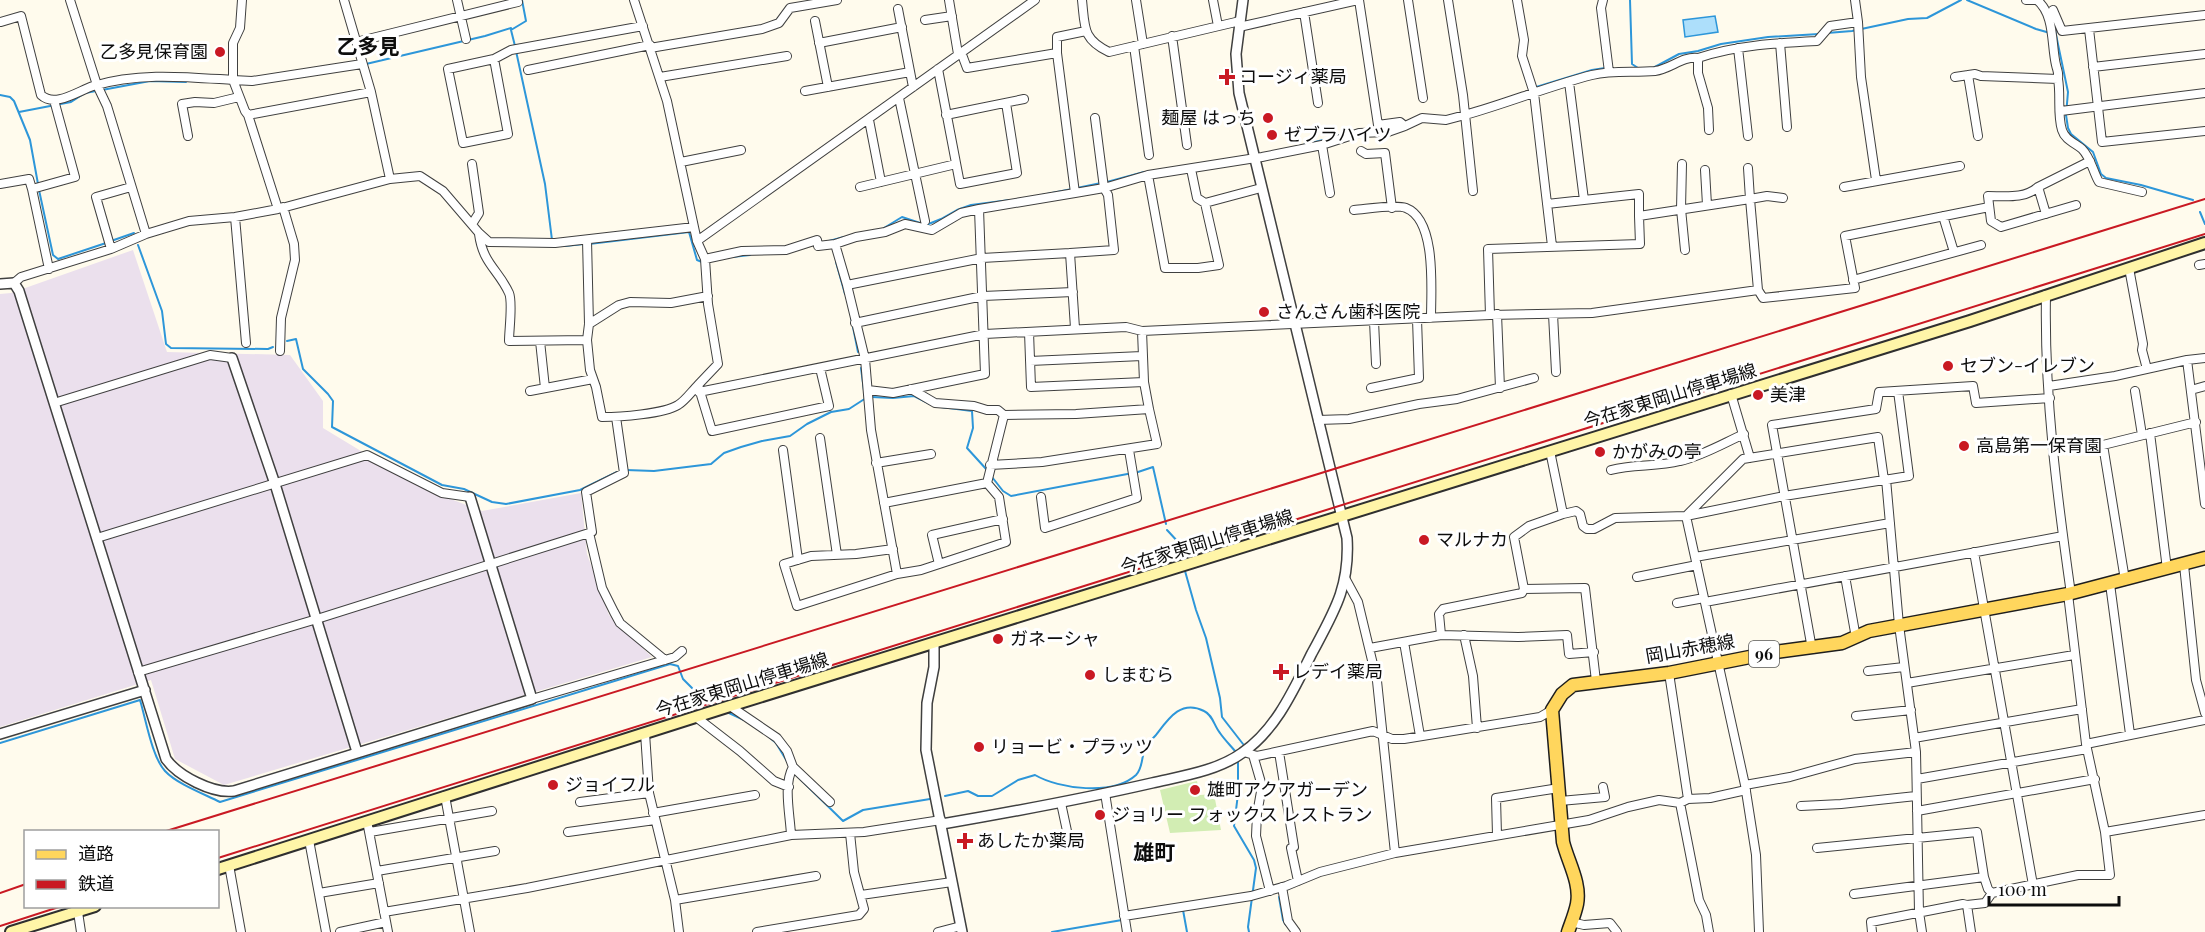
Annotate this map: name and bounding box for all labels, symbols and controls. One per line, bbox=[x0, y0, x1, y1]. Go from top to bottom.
district label: 乙多見 bbox=[337, 31, 400, 59]
place label: 乙多見保育園 bbox=[100, 39, 208, 63]
marker: 乙多見保育園 bbox=[213, 45, 227, 59]
place label: コージィ薬局 bbox=[1239, 64, 1347, 88]
marker: コージィ薬局 bbox=[1220, 70, 1234, 84]
place label: 麺屋 はっち bbox=[1162, 105, 1256, 129]
marker: 麺屋 はっち bbox=[1261, 111, 1275, 125]
place label: ゼブラハイツ bbox=[1284, 122, 1391, 146]
marker: ゼブラハイツ bbox=[1265, 128, 1279, 142]
place label: さんさん歯科医院 bbox=[1276, 299, 1420, 323]
marker: さんさん歯科医院 bbox=[1257, 305, 1271, 319]
place label: セブン-イレブン bbox=[1960, 353, 2095, 377]
street label: 今在家東岡山停車場線 bbox=[1580, 357, 1759, 433]
marker: セブン-イレブン bbox=[1941, 359, 1955, 373]
place label: 美津 bbox=[1770, 382, 1806, 406]
marker: 美津 bbox=[1751, 388, 1765, 402]
place label: 高島第一保育園 bbox=[1976, 433, 2102, 457]
place label: かがみの亭 bbox=[1612, 439, 1702, 463]
marker: 高島第一保育園 bbox=[1957, 439, 1971, 453]
marker: かがみの亭 bbox=[1593, 445, 1607, 459]
street label: 今在家東岡山停車場線 bbox=[1117, 503, 1296, 579]
place label: マルナカ bbox=[1436, 527, 1508, 551]
marker: マルナカ bbox=[1417, 533, 1431, 547]
place label: ガネーシャ bbox=[1010, 626, 1100, 650]
street label: 岡山赤穂線 bbox=[1643, 628, 1736, 668]
marker: ガネーシャ bbox=[991, 632, 1005, 646]
road number: 96 bbox=[1749, 641, 1779, 667]
street label: 今在家東岡山停車場線 bbox=[652, 646, 831, 722]
place label: レデイ薬局 bbox=[1293, 659, 1383, 683]
place label: しまむら bbox=[1102, 662, 1174, 686]
marker: レデイ薬局 bbox=[1274, 665, 1288, 679]
marker: しまむら bbox=[1083, 668, 1097, 682]
place label: リョービ・プラッツ bbox=[991, 734, 1153, 758]
marker: リョービ・プラッツ bbox=[972, 740, 986, 754]
place label: ジョイフル bbox=[565, 772, 655, 796]
place label: 雄町アクアガーデン bbox=[1207, 777, 1368, 801]
marker: ジョイフル bbox=[546, 778, 560, 792]
marker: 雄町アクアガーデン bbox=[1188, 783, 1202, 797]
place label: ジョリー フォックス レストラン bbox=[1112, 802, 1372, 826]
marker: ジョリー フォックス レストラン bbox=[1093, 808, 1107, 822]
place label: あしたか薬局 bbox=[977, 828, 1085, 852]
legend bbox=[24, 830, 219, 908]
marker: あしたか薬局 bbox=[958, 834, 972, 848]
district label: 雄町 bbox=[1133, 837, 1175, 865]
text: 道路 bbox=[78, 841, 114, 865]
scale bar bbox=[1989, 869, 2120, 907]
text: 鉄道 bbox=[78, 871, 114, 895]
text: 100 m bbox=[1998, 877, 2047, 901]

